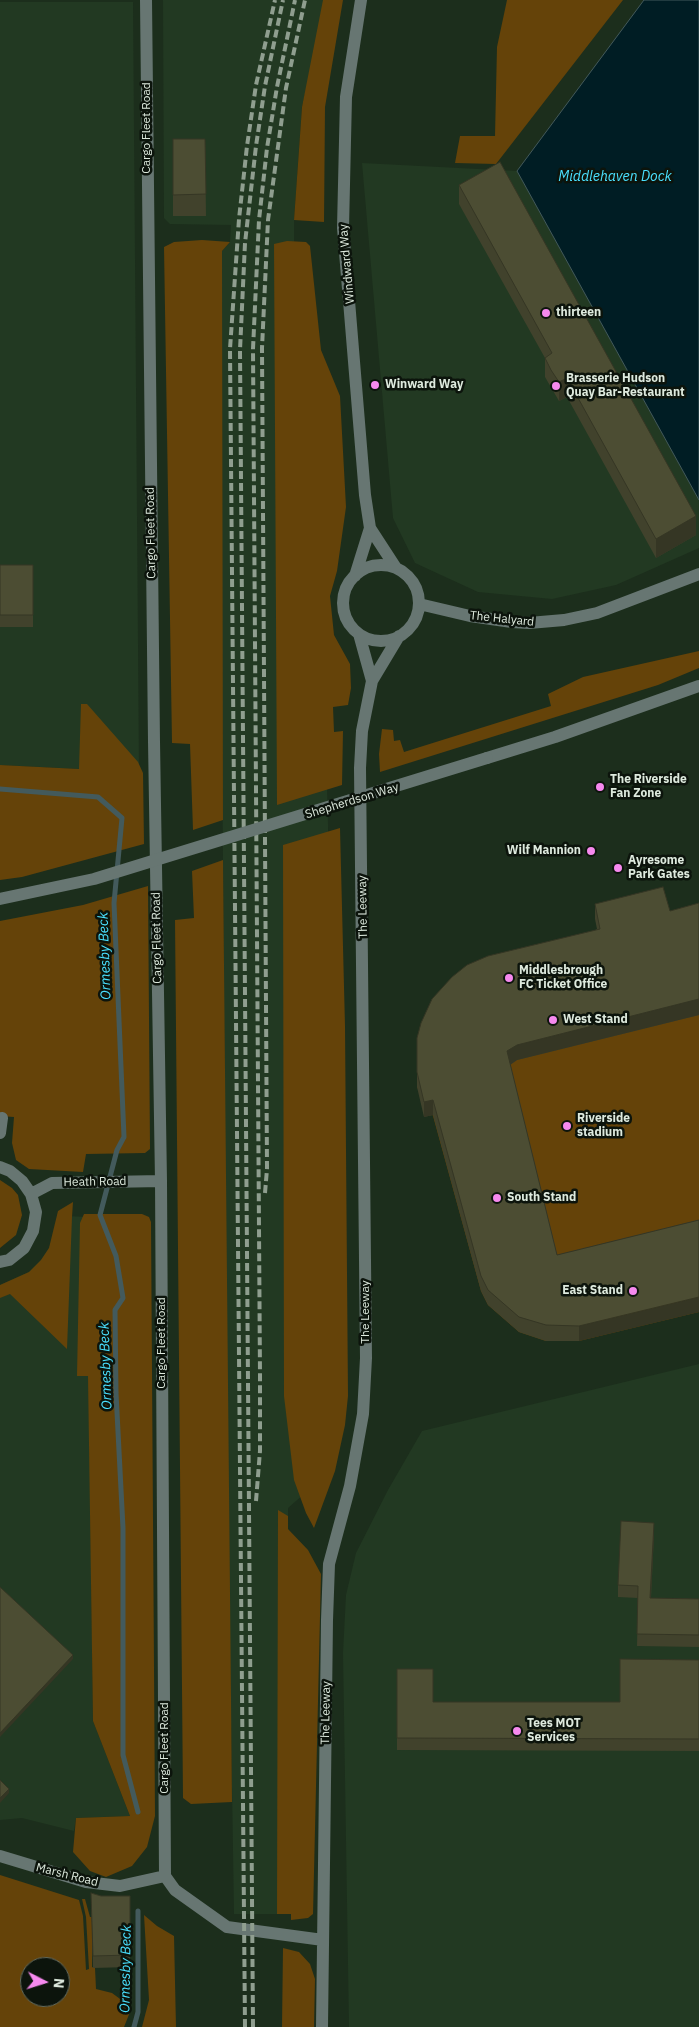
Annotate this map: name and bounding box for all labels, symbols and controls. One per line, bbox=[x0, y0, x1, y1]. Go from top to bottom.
street label: Cargo Fleet Road bbox=[140, 82, 154, 174]
water label: Middlehaven Dock bbox=[558, 169, 672, 185]
street label: Windward Way bbox=[336, 224, 358, 304]
place label: thirteen bbox=[556, 306, 601, 320]
marker: thirteen bbox=[540, 307, 552, 319]
place label: Brasserie Hudson Quay Bar-Restaurant bbox=[566, 372, 685, 400]
place label: Winward Way bbox=[385, 378, 463, 392]
marker: Winward Way bbox=[369, 379, 381, 391]
marker: Brasserie Hudson Quay Bar-Restaurant bbox=[550, 380, 562, 392]
street label: Cargo Fleet Road bbox=[143, 487, 159, 579]
street label: The Halyard bbox=[469, 608, 535, 630]
place label: The Riverside Fan Zone bbox=[610, 773, 687, 801]
street label: Shepherdson Way bbox=[303, 780, 401, 822]
marker: The Riverside Fan Zone bbox=[594, 781, 606, 793]
place label: Wilf Mannion bbox=[507, 844, 581, 858]
marker: Wilf Mannion bbox=[585, 845, 597, 857]
place label: Ayresome Park Gates bbox=[628, 854, 690, 882]
marker: Ayresome Park Gates bbox=[612, 862, 624, 874]
street label: The Leeway bbox=[355, 875, 371, 939]
street label: Cargo Fleet Road bbox=[149, 892, 165, 984]
water label: Ormesby Beck bbox=[95, 912, 115, 1000]
place label: Middlesbrough FC Ticket Office bbox=[519, 964, 607, 992]
marker: Middlesbrough FC Ticket Office bbox=[503, 972, 515, 984]
place label: West Stand bbox=[563, 1013, 628, 1027]
marker: West Stand bbox=[547, 1014, 559, 1026]
place label: Riverside stadium bbox=[577, 1112, 630, 1140]
marker: Riverside stadium bbox=[561, 1120, 573, 1132]
street label: Heath Road bbox=[63, 1174, 127, 1190]
place label: South Stand bbox=[507, 1191, 576, 1205]
marker: South Stand bbox=[491, 1192, 503, 1204]
street label: The Leeway bbox=[359, 1280, 373, 1344]
place label: East Stand bbox=[562, 1284, 623, 1298]
marker: East Stand bbox=[627, 1285, 639, 1297]
street label: Cargo Fleet Road bbox=[155, 1297, 169, 1389]
water label: Ormesby Beck bbox=[96, 1322, 116, 1410]
street label: The Leeway bbox=[318, 1681, 334, 1745]
street label: Cargo Fleet Road bbox=[158, 1702, 172, 1794]
place label: Tees MOT Services bbox=[527, 1717, 581, 1745]
marker: Tees MOT Services bbox=[511, 1725, 523, 1737]
street label: Marsh Road bbox=[34, 1860, 100, 1890]
water label: Ormesby Beck bbox=[117, 1925, 135, 2013]
north arrow bbox=[20, 1957, 70, 2007]
text: N bbox=[50, 1977, 68, 1989]

